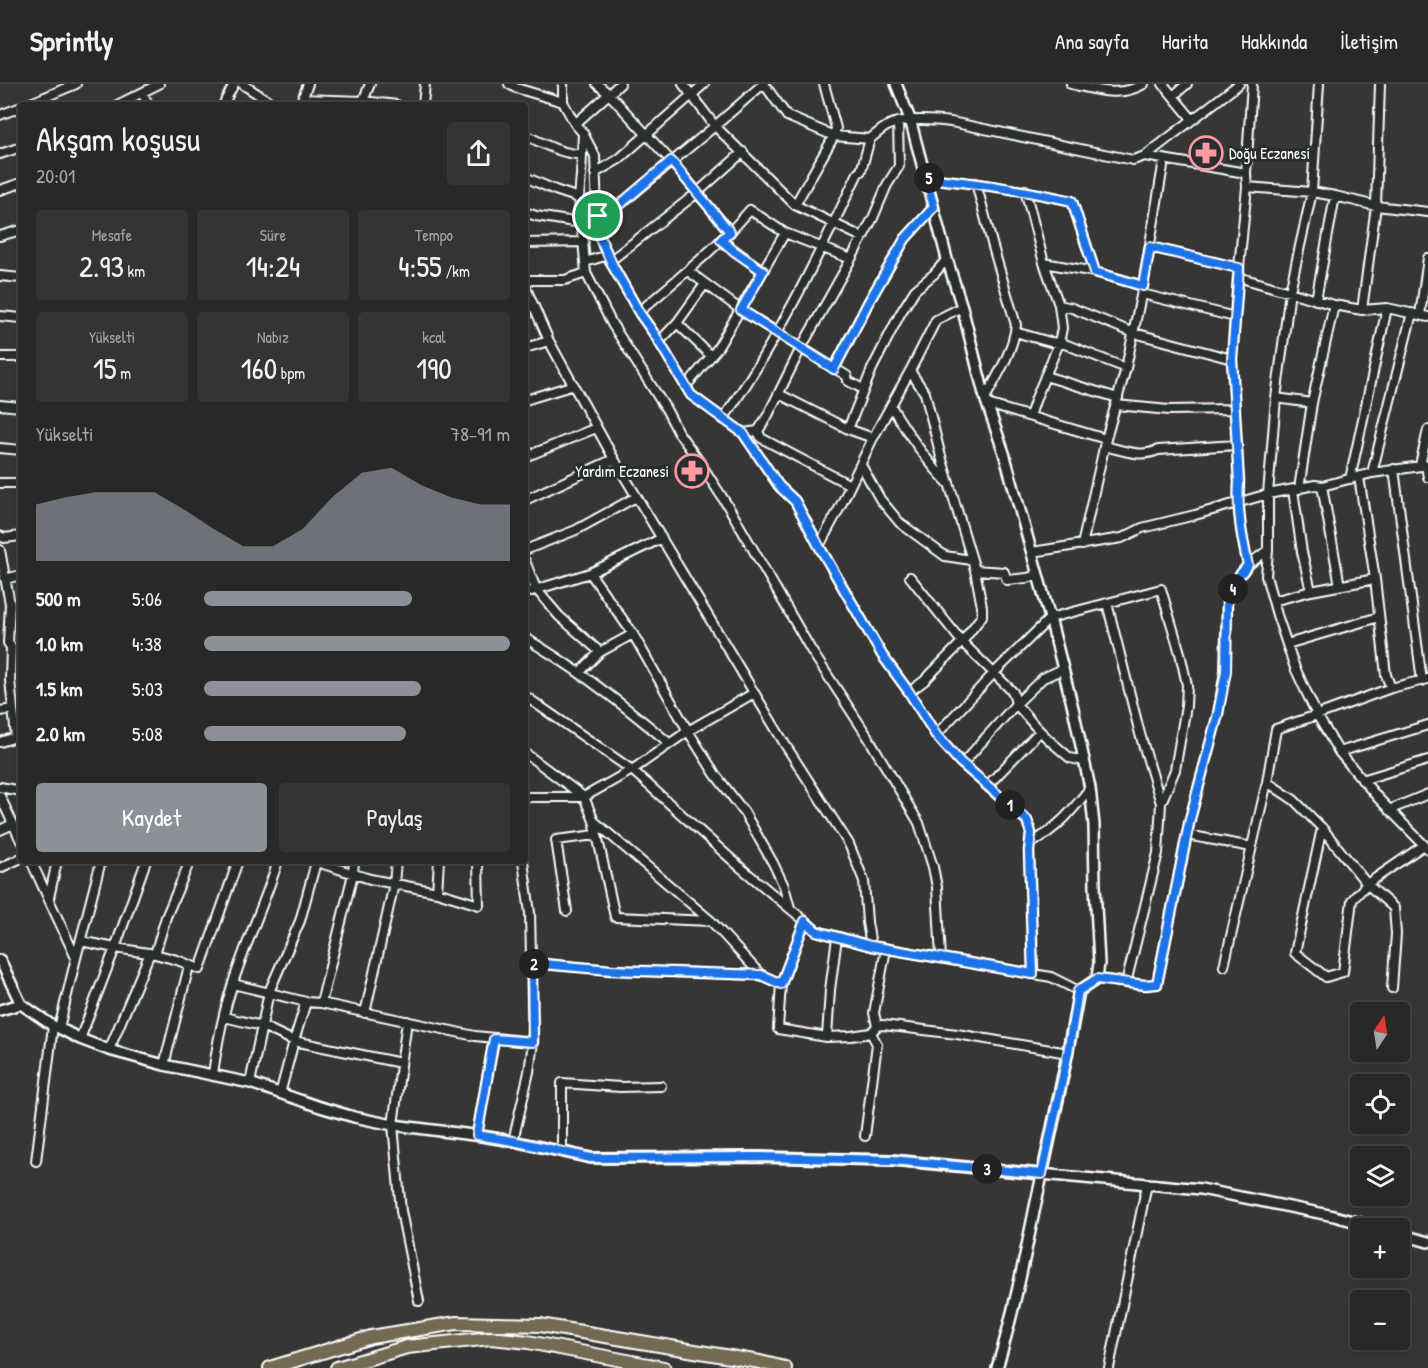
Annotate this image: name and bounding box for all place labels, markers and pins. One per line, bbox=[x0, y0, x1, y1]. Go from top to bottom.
pharmacy icon: Doğu Eczanesi bbox=[1188, 135, 1224, 171]
place label: Doğu Eczanesi bbox=[1229, 142, 1310, 164]
pin: 5 bbox=[914, 163, 944, 193]
pin bbox=[572, 190, 623, 241]
pharmacy icon: Yardım Eczanesi bbox=[674, 453, 710, 489]
place label: Yardım Eczanesi bbox=[575, 460, 669, 482]
pin: 4 bbox=[1218, 574, 1248, 604]
pin: 1 bbox=[995, 790, 1025, 820]
pin: 2 bbox=[519, 949, 549, 979]
pin: 3 bbox=[972, 1154, 1002, 1184]

